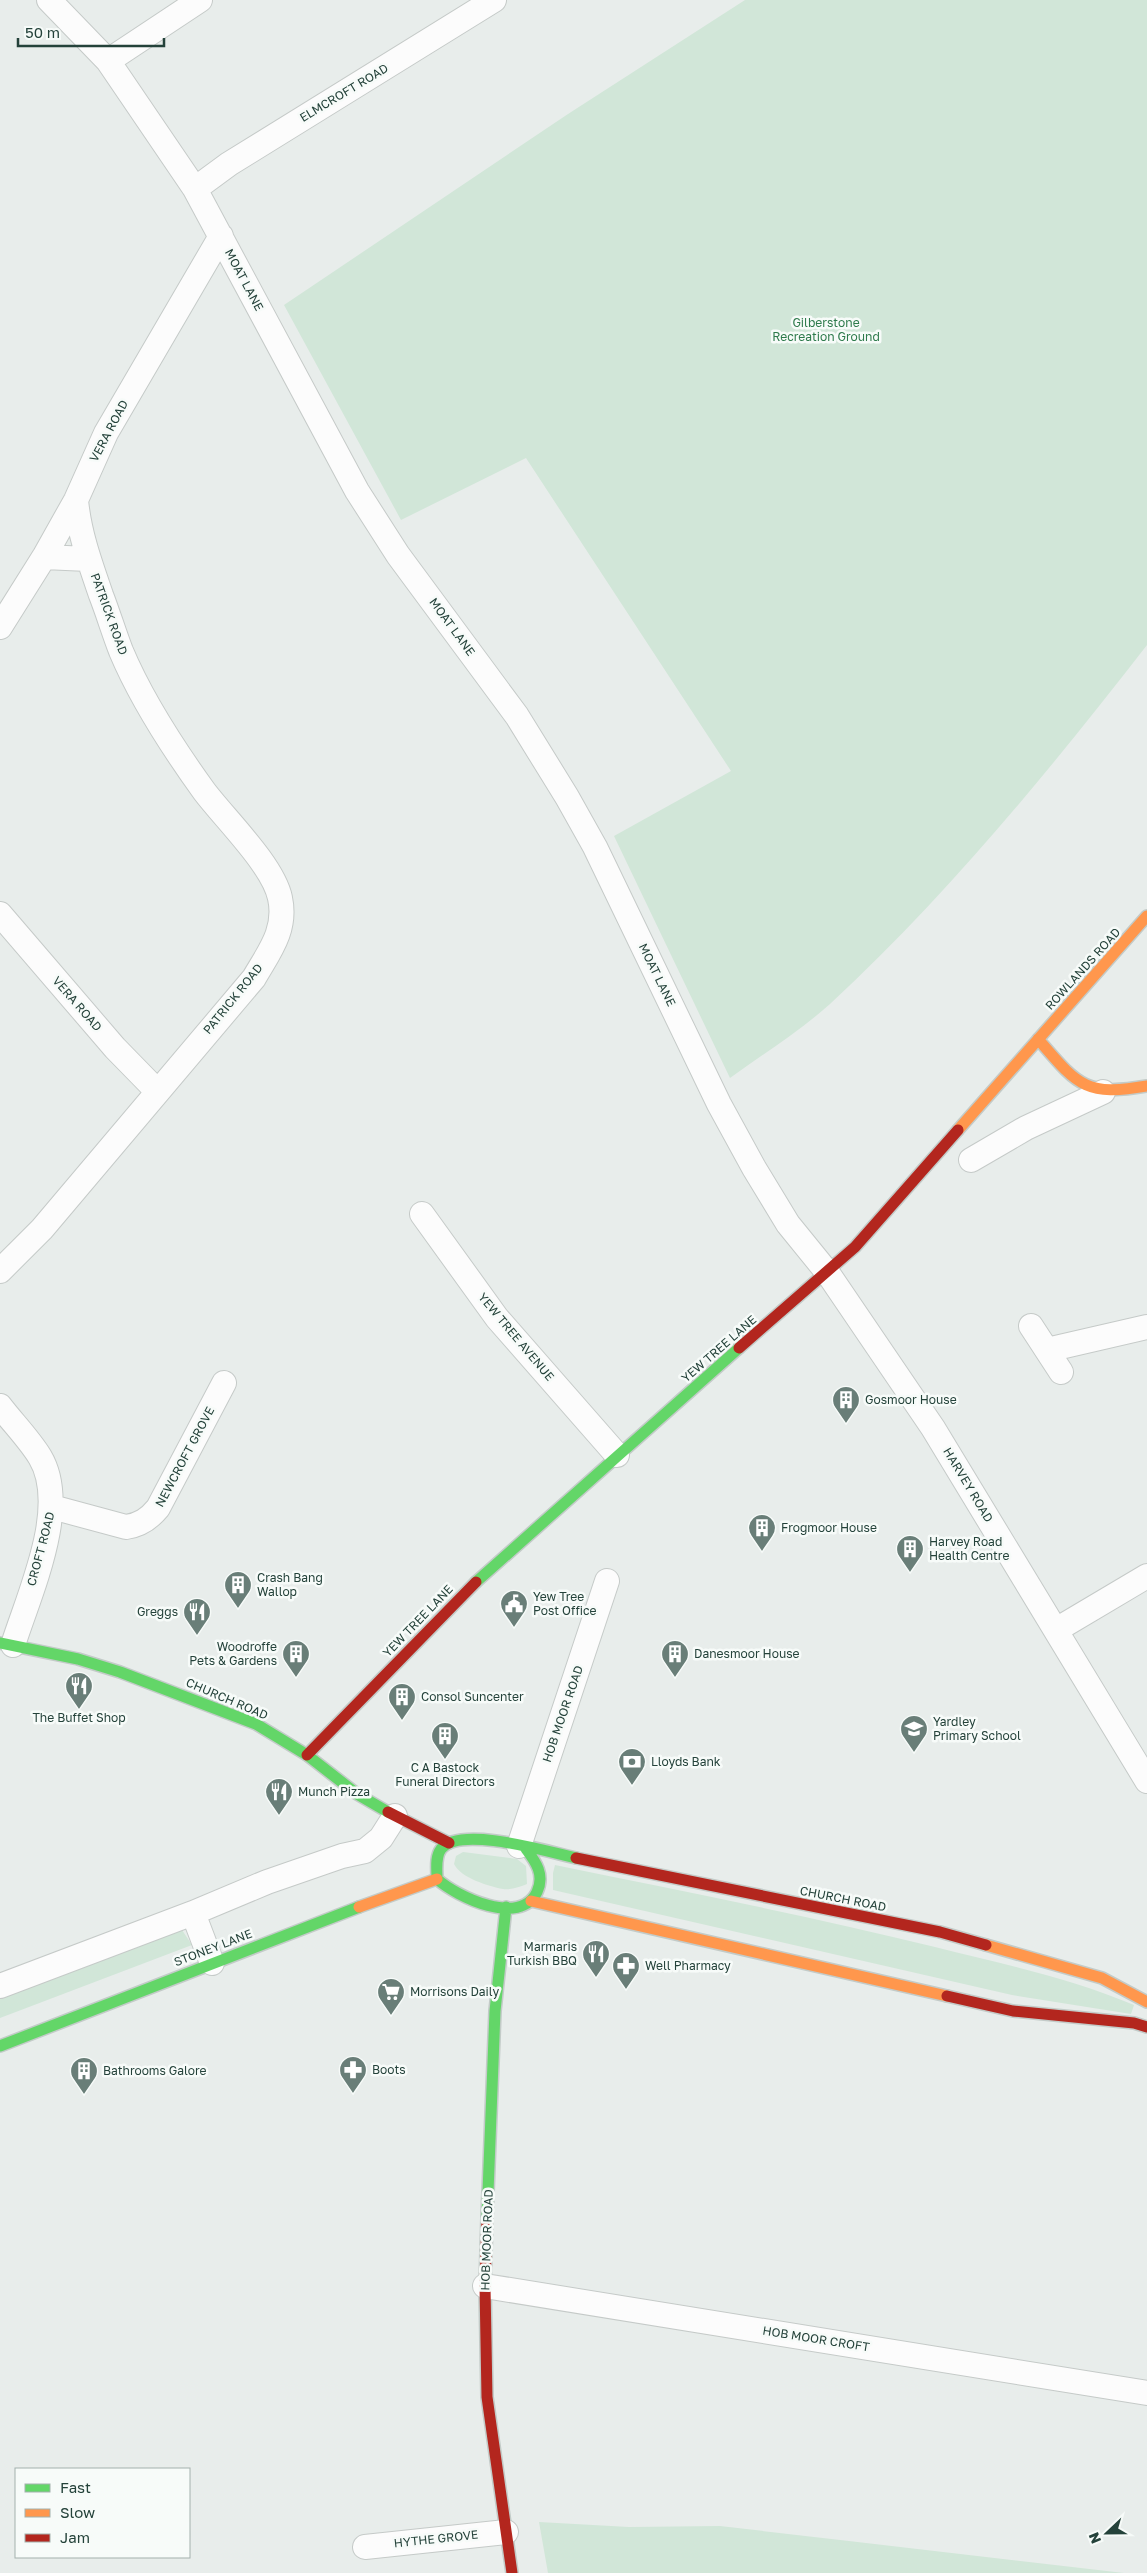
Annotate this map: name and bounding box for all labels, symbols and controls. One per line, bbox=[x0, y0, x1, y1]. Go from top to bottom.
scale bar bbox=[18, 15, 164, 47]
text: 50 m bbox=[25, 23, 60, 41]
street label: ELMCROFT ROAD bbox=[297, 60, 391, 125]
street label: MOAT LANE bbox=[222, 246, 267, 313]
park label: Gilberstone Recreation Ground bbox=[772, 315, 880, 344]
street label: VERA ROAD bbox=[86, 397, 131, 464]
street label: PATRICK ROAD bbox=[88, 571, 131, 657]
street label: MOAT LANE bbox=[426, 595, 479, 659]
street label: ROWLANDS ROAD bbox=[1042, 925, 1123, 1013]
street label: MOAT LANE bbox=[636, 941, 679, 1009]
street label: PATRICK ROAD bbox=[200, 961, 266, 1037]
street label: VERA ROAD bbox=[49, 973, 105, 1034]
street label: YEW TREE AVENUE bbox=[475, 1290, 558, 1384]
street label: YEW TREE LANE bbox=[678, 1312, 759, 1385]
building icon: Gosmoor House bbox=[831, 1385, 861, 1424]
place label: Gosmoor House bbox=[865, 1392, 957, 1407]
street label: NEWCROFT GROVE bbox=[152, 1404, 217, 1510]
street label: HARVEY ROAD bbox=[940, 1445, 997, 1525]
street label: CROFT ROAD bbox=[23, 1510, 58, 1588]
building icon: Frogmoor House bbox=[747, 1513, 777, 1552]
place label: Frogmoor House bbox=[781, 1520, 877, 1535]
building icon: Harvey Road Health Centre bbox=[895, 1534, 925, 1573]
place label: Harvey Road Health Centre bbox=[929, 1534, 1009, 1563]
building icon: Crash Bang Wallop bbox=[223, 1570, 253, 1609]
place label: Crash Bang Wallop bbox=[257, 1570, 323, 1599]
street label: YEW TREE LANE bbox=[379, 1581, 456, 1660]
public building icon: Yew Tree Post Office bbox=[499, 1589, 529, 1628]
place label: Yew Tree Post Office bbox=[533, 1589, 597, 1618]
restaurant icon: Greggs bbox=[182, 1597, 212, 1636]
place label: Greggs bbox=[137, 1604, 178, 1619]
place label: Woodroffe Pets & Gardens bbox=[189, 1639, 277, 1668]
building icon: Woodroffe Pets & Gardens bbox=[281, 1639, 311, 1678]
building icon: Danesmoor House bbox=[660, 1639, 690, 1678]
place label: Danesmoor House bbox=[694, 1646, 800, 1661]
street label: HOB MOOR ROAD bbox=[539, 1663, 586, 1764]
restaurant icon: The Buffet Shop bbox=[64, 1671, 94, 1710]
street label: CHURCH ROAD bbox=[184, 1674, 271, 1723]
building icon: Consol Suncenter bbox=[387, 1682, 417, 1721]
place label: Consol Suncenter bbox=[421, 1689, 524, 1704]
place label: The Buffet Shop bbox=[32, 1710, 126, 1725]
school or university icon: Yardley Primary School bbox=[899, 1714, 929, 1753]
place label: Yardley Primary School bbox=[933, 1714, 1021, 1743]
building icon: C A Bastock Funeral Directors bbox=[430, 1721, 460, 1760]
bank icon: Lloyds Bank bbox=[617, 1747, 647, 1786]
place label: Lloyds Bank bbox=[651, 1754, 721, 1769]
place label: C A Bastock Funeral Directors bbox=[395, 1760, 495, 1789]
restaurant icon: Munch Pizza bbox=[264, 1777, 294, 1816]
place label: Munch Pizza bbox=[298, 1784, 370, 1799]
street label: CHURCH ROAD bbox=[799, 1883, 888, 1914]
street label: STONEY LANE bbox=[172, 1926, 254, 1969]
place label: Marmaris Turkish BBQ bbox=[507, 1939, 577, 1968]
restaurant icon: Marmaris Turkish BBQ bbox=[581, 1939, 611, 1978]
pharmacy icon: Well Pharmacy bbox=[611, 1951, 641, 1990]
place label: Well Pharmacy bbox=[645, 1958, 731, 1973]
supermarket icon: Morrisons Daily bbox=[376, 1977, 406, 2016]
place label: Morrisons Daily bbox=[410, 1984, 499, 1999]
pharmacy icon: Boots bbox=[338, 2055, 368, 2094]
building icon: Bathrooms Galore bbox=[69, 2056, 99, 2095]
place label: Boots bbox=[372, 2062, 406, 2077]
place label: Bathrooms Galore bbox=[103, 2063, 207, 2078]
street label: HOB MOOR ROAD bbox=[477, 2189, 496, 2291]
street label: HOB MOOR CROFT bbox=[761, 2323, 871, 2354]
legend bbox=[15, 2468, 190, 2558]
text: Fast bbox=[60, 2478, 91, 2496]
text: Slow bbox=[60, 2503, 95, 2521]
north arrow bbox=[1082, 2508, 1132, 2558]
street label: HYTHE GROVE bbox=[393, 2527, 479, 2550]
text: Jam bbox=[60, 2528, 90, 2546]
text: N bbox=[1085, 2530, 1104, 2546]

